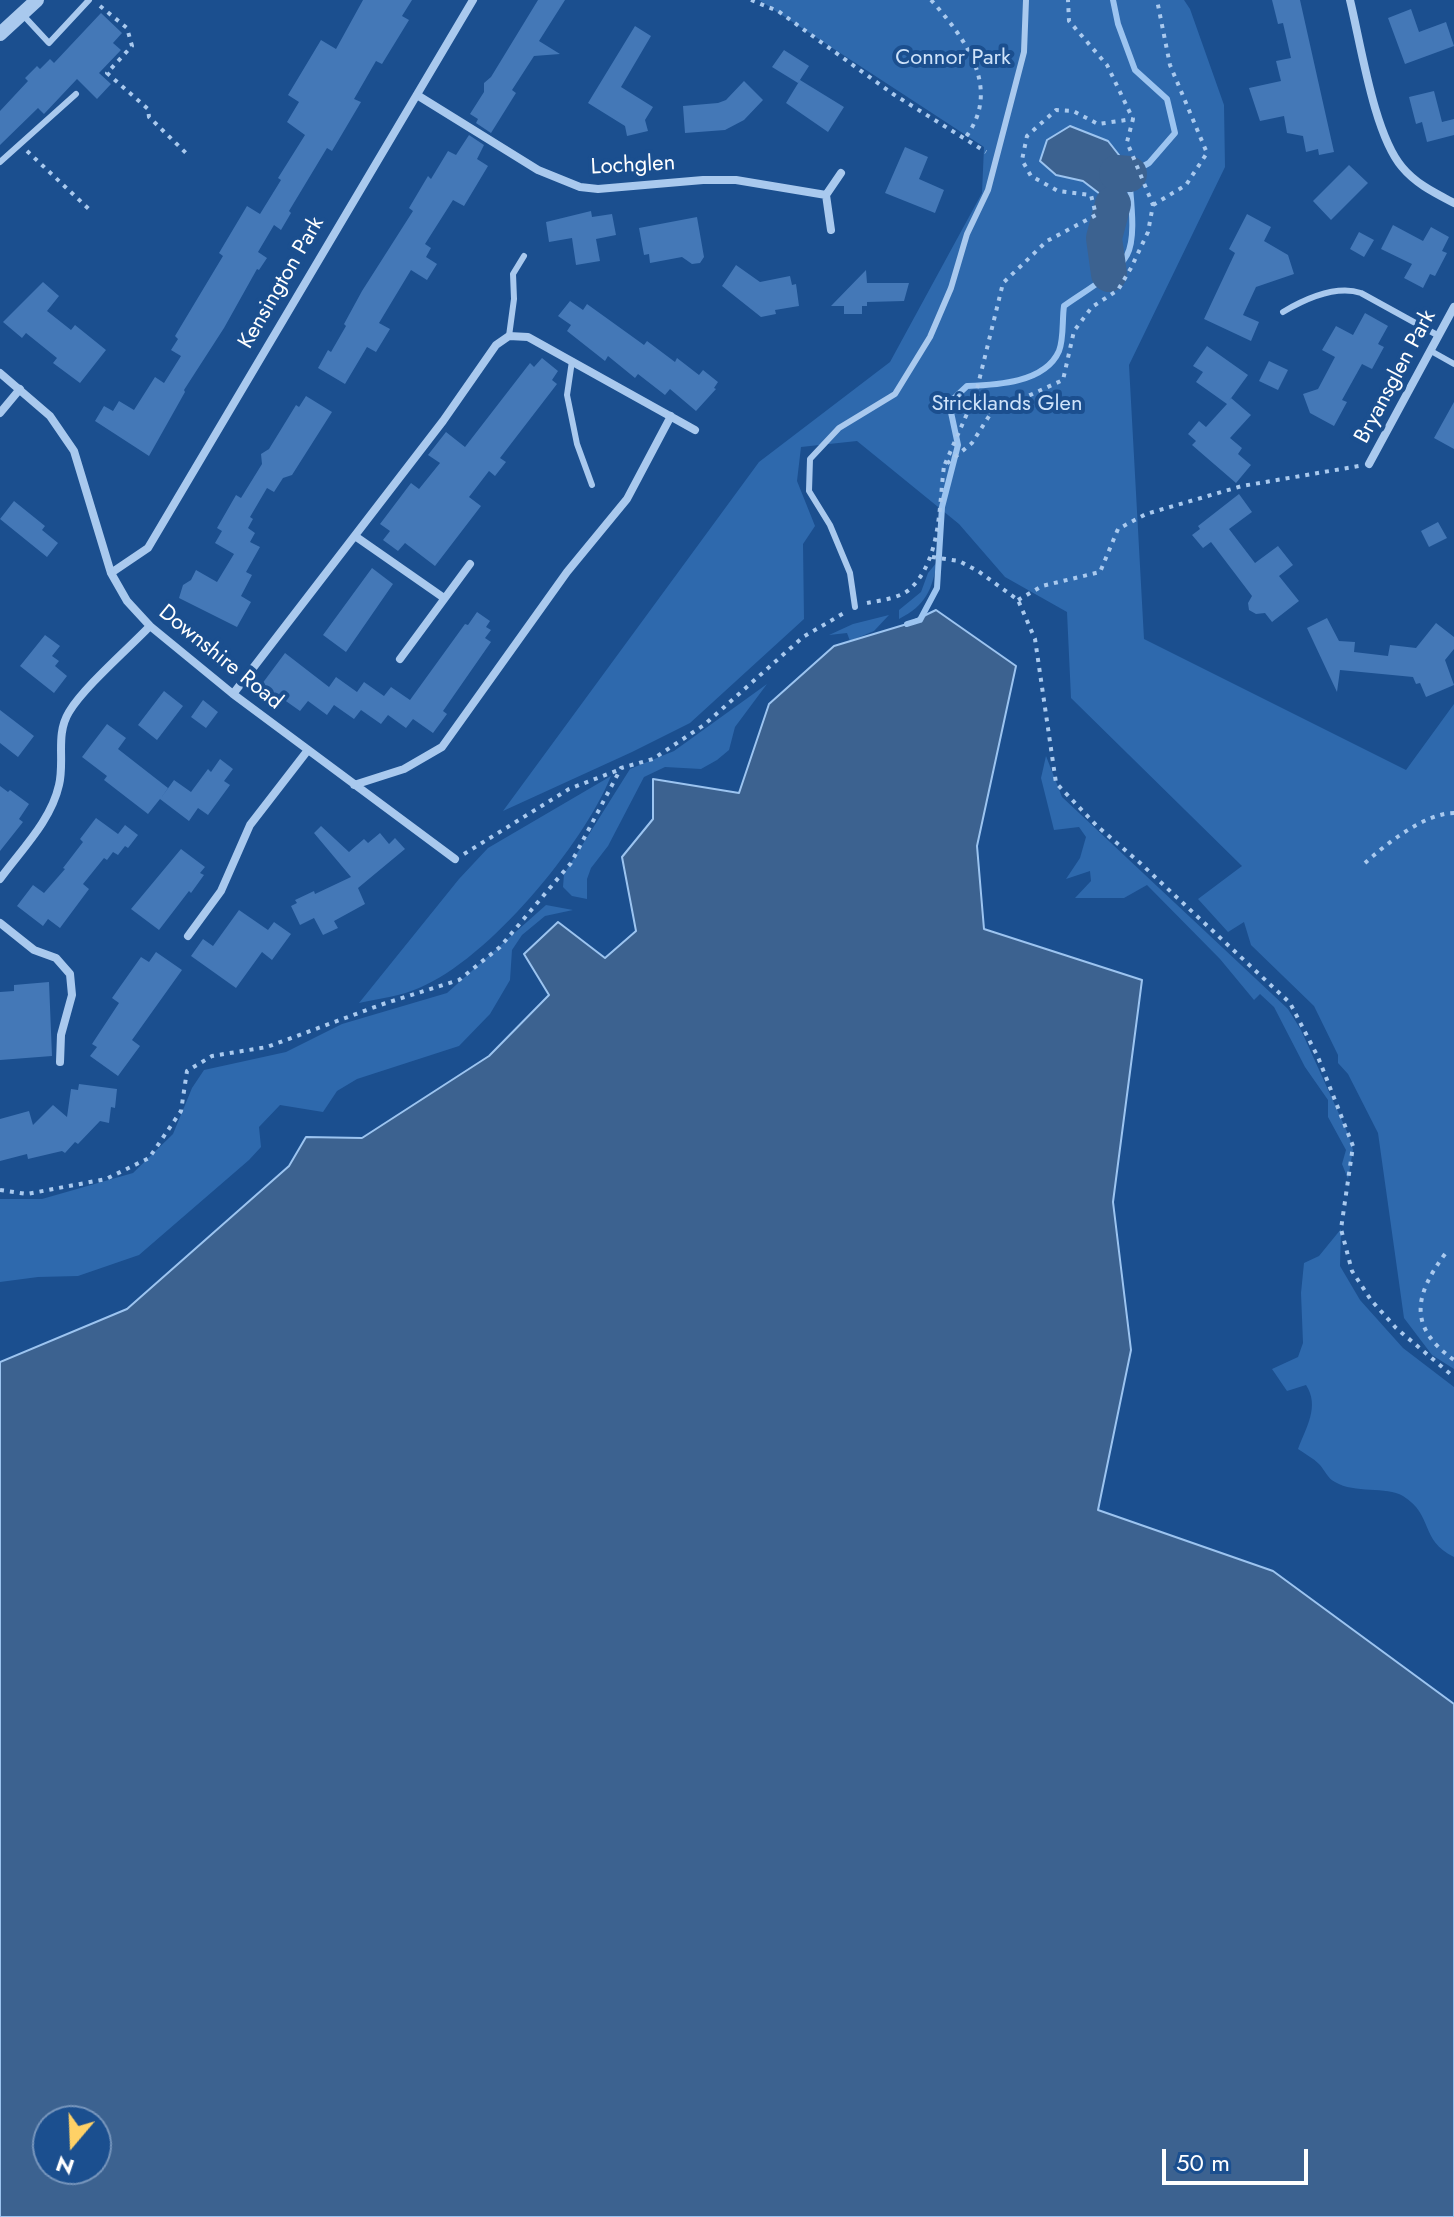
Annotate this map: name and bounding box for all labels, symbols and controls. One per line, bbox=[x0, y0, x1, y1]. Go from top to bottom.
park label: Connor Park bbox=[895, 46, 1011, 72]
street label: Lochglen bbox=[590, 151, 676, 181]
street label: Kensington Park bbox=[234, 212, 330, 354]
street label: Bryansglen Park bbox=[1350, 306, 1442, 448]
park label: Stricklands Glen bbox=[932, 392, 1082, 418]
street label: Downshire Road bbox=[153, 600, 287, 716]
north arrow bbox=[32, 2105, 112, 2185]
scale bar bbox=[1166, 2133, 1312, 2183]
text: 50 m bbox=[1176, 2145, 1230, 2180]
text: N bbox=[51, 2148, 78, 2184]

